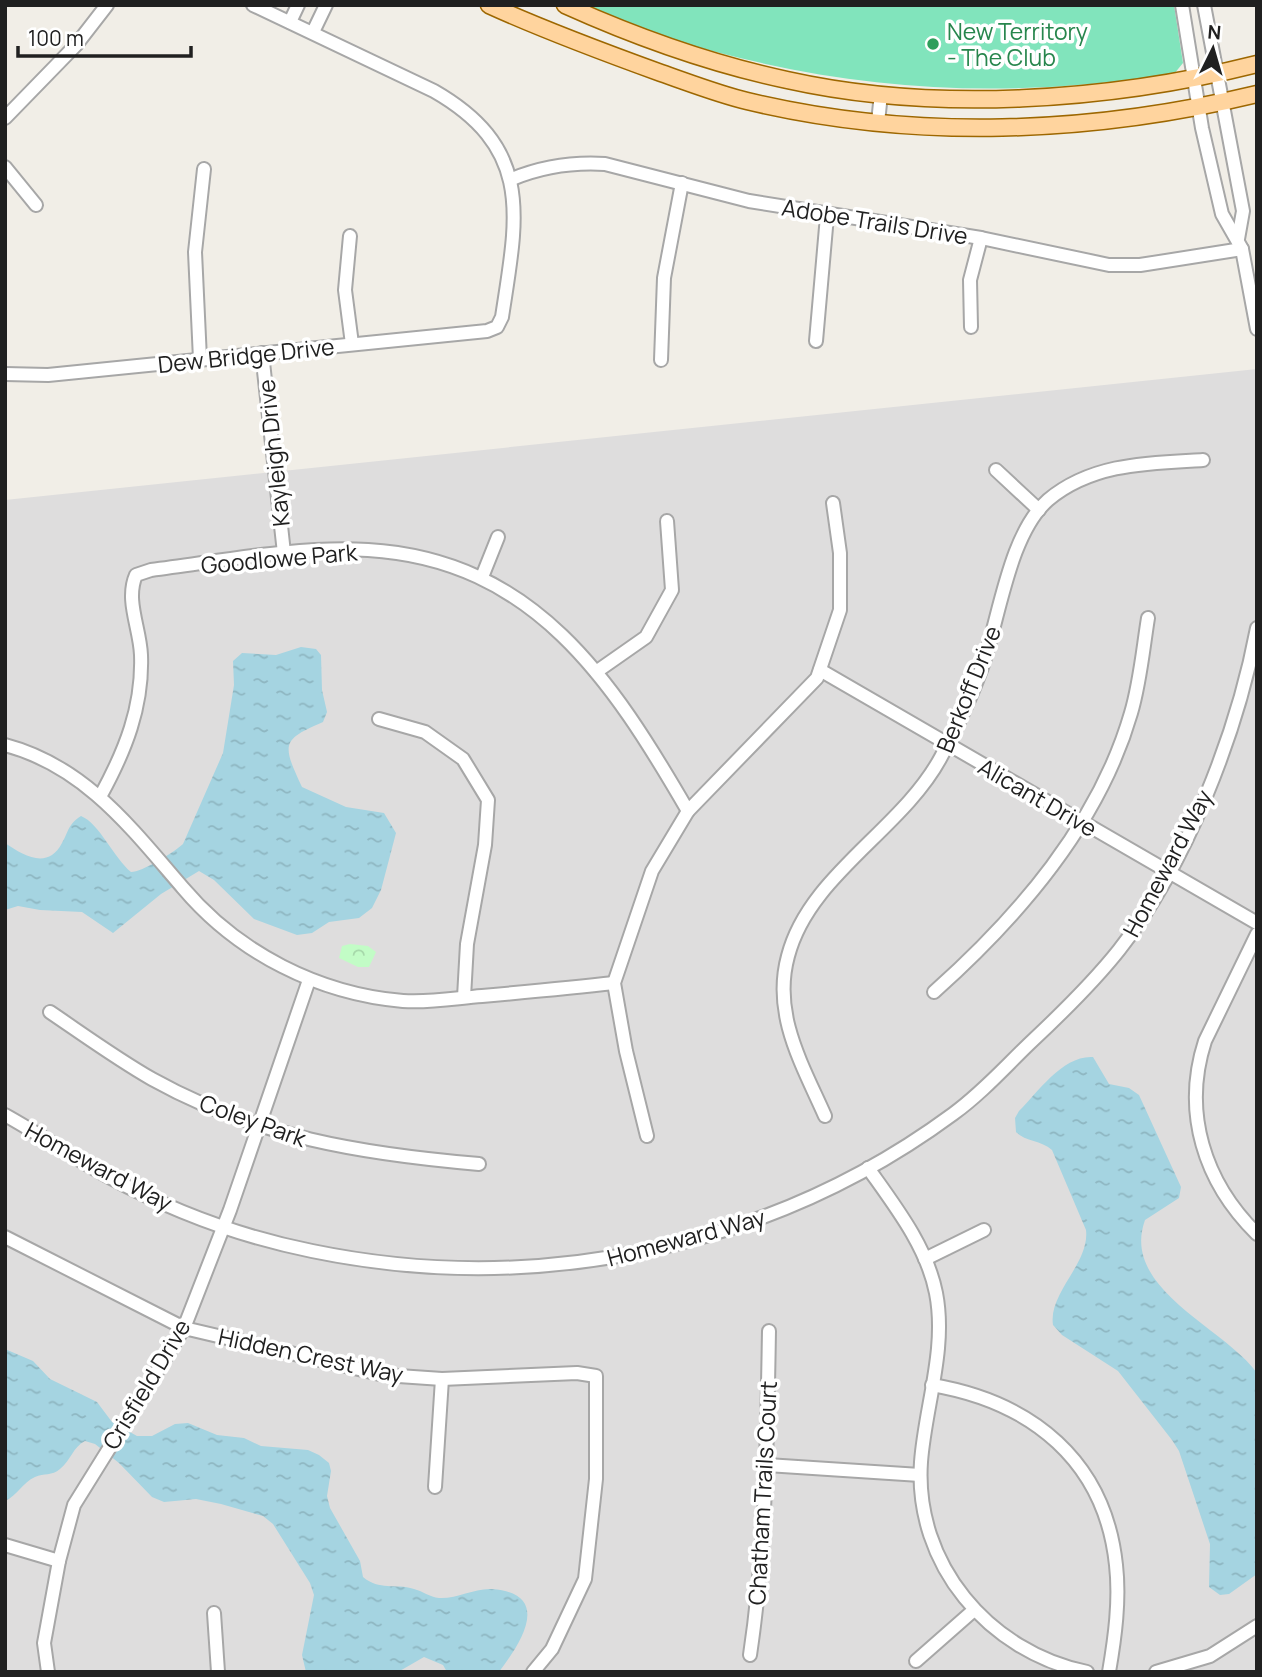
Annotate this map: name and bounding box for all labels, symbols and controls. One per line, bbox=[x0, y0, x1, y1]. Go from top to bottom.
scale bar bbox=[18, 14, 191, 58]
north arrow bbox=[1178, 14, 1248, 84]
place label: New Territory - The Club bbox=[947, 15, 1088, 73]
text: N bbox=[1207, 19, 1222, 46]
text: 100 m bbox=[28, 24, 84, 52]
marker: New Territory - The Club bbox=[925, 36, 941, 52]
street label: Adobe Trails Drive bbox=[780, 191, 970, 251]
street label: Dew Bridge Drive bbox=[156, 330, 336, 380]
street label: Kayleigh Drive bbox=[249, 378, 297, 528]
street label: Goodlowe Park bbox=[200, 535, 359, 581]
street label: Berkoff Drive bbox=[928, 621, 1008, 757]
street label: Alicant Drive bbox=[973, 750, 1103, 844]
street label: Homeward Way bbox=[1115, 784, 1219, 942]
street label: Coley Park bbox=[195, 1086, 311, 1154]
street label: Homeward Way bbox=[20, 1114, 178, 1218]
street label: Homeward Way bbox=[603, 1201, 769, 1273]
street label: Crisfield Drive bbox=[94, 1313, 198, 1455]
street label: Hidden Crest Way bbox=[216, 1320, 406, 1390]
street label: Chatham Trails Court bbox=[740, 1380, 784, 1606]

